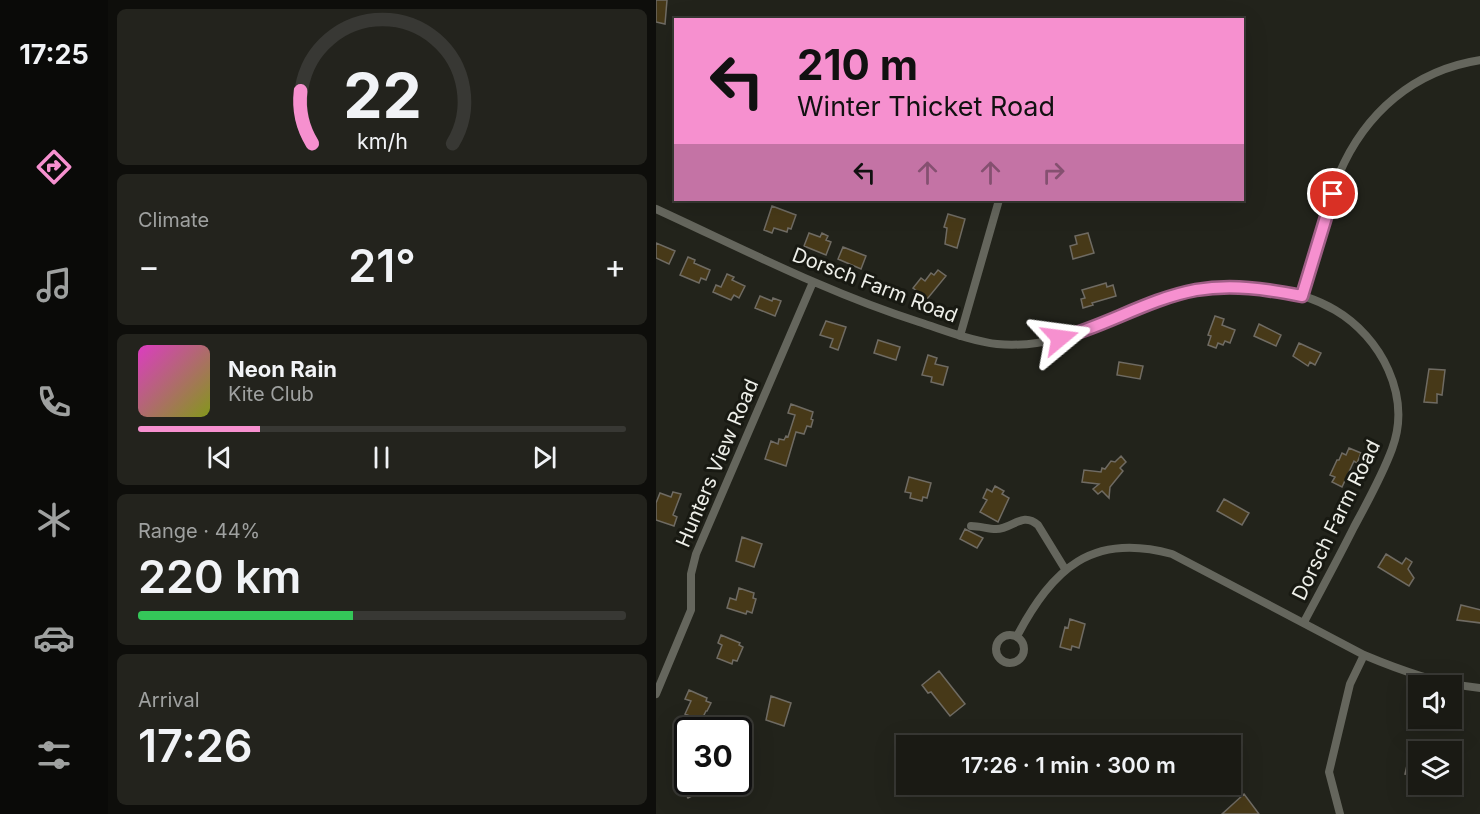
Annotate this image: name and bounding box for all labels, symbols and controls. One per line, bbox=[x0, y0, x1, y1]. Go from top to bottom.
text: 17:25 bbox=[19, 38, 89, 71]
text: 210 m bbox=[797, 39, 918, 90]
icon: left bbox=[698, 42, 776, 120]
text: 22 bbox=[343, 58, 421, 133]
text: Winter Thicket Road bbox=[797, 90, 1055, 123]
text: km/h bbox=[357, 128, 407, 154]
icon: directions bbox=[33, 146, 75, 188]
icon: left bbox=[848, 156, 881, 189]
icon: ahead bbox=[911, 156, 944, 189]
icon: ahead bbox=[974, 156, 1007, 189]
icon: right bbox=[1037, 156, 1070, 189]
pin bbox=[1307, 168, 1358, 219]
icon: arrive bbox=[1316, 177, 1349, 210]
text: Climate bbox=[138, 208, 209, 232]
text: 21° bbox=[348, 238, 416, 293]
street label: Dorsch Farm Road bbox=[789, 242, 961, 328]
text: − bbox=[138, 246, 160, 286]
text: + bbox=[604, 246, 626, 286]
icon: music bbox=[33, 264, 75, 306]
position arrow bbox=[1028, 306, 1092, 370]
text: Neon Rain bbox=[228, 356, 337, 382]
street label: Hunters View Road bbox=[671, 375, 763, 551]
icon: phone bbox=[33, 381, 75, 423]
text: Kite Club bbox=[228, 382, 314, 406]
street label: Dorsch Farm Road bbox=[1287, 436, 1385, 604]
icon: previous bbox=[203, 441, 236, 474]
icon: pause bbox=[365, 441, 398, 474]
icon: next bbox=[528, 441, 561, 474]
icon: climate bbox=[33, 499, 75, 541]
text: Range · 44% bbox=[138, 519, 260, 543]
text: 220 km bbox=[138, 549, 301, 604]
icon: car bbox=[33, 617, 75, 659]
map controls bbox=[1408, 675, 1462, 795]
button: sound bbox=[1408, 675, 1462, 729]
text: Arrival bbox=[138, 688, 200, 712]
speed limit sign: 30 bbox=[674, 717, 752, 795]
text: 17:26 bbox=[138, 718, 253, 773]
icon: filters bbox=[33, 734, 75, 776]
button: layers bbox=[1408, 741, 1462, 795]
text: 17:26 · 1 min · 300 m bbox=[961, 752, 1176, 778]

